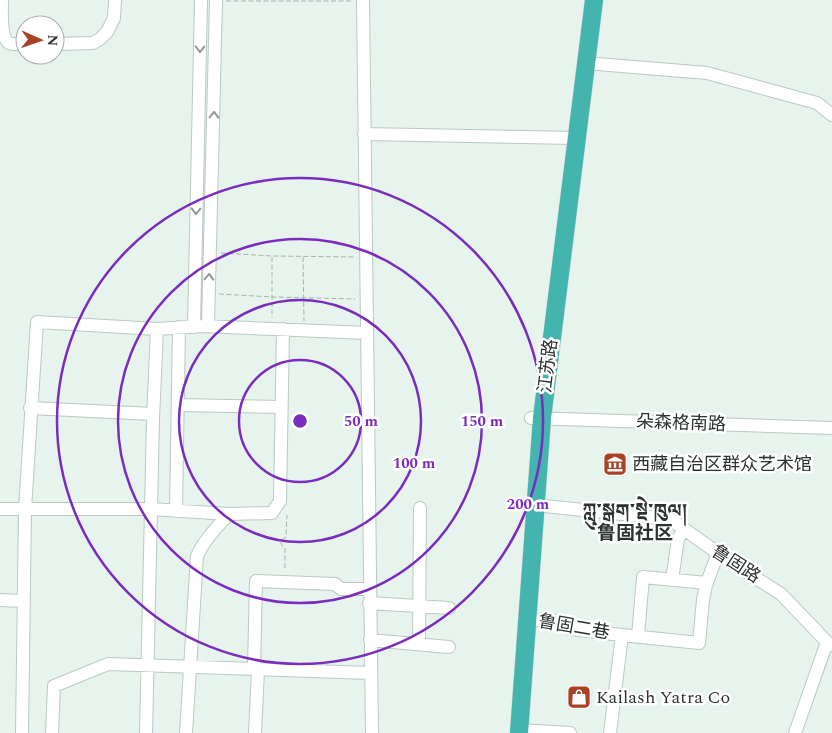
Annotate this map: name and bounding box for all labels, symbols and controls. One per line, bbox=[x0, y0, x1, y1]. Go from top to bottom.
north arrow bbox=[15, 15, 65, 65]
text: N bbox=[42, 34, 63, 47]
one-way arrow bbox=[195, 45, 205, 53]
one-way arrow bbox=[208, 111, 219, 119]
one-way arrow bbox=[191, 207, 202, 215]
one-way arrow bbox=[204, 273, 215, 281]
street label: 江苏路 bbox=[531, 338, 565, 394]
street label: 朵森格南路 bbox=[636, 408, 726, 438]
text: 50 m bbox=[344, 410, 379, 433]
text: 150 m bbox=[461, 410, 504, 433]
centre of rings bbox=[291, 412, 309, 430]
museum icon: 西藏自治区群众艺术馆 bbox=[602, 451, 628, 477]
place label: 西藏自治区群众艺术馆 bbox=[632, 451, 812, 478]
text: 100 m bbox=[393, 452, 436, 475]
text: 200 m bbox=[507, 493, 550, 516]
district label: ཀླུ་སྒུག་སྡེ་ཁུལ། 鲁固社区 bbox=[583, 496, 687, 548]
street label: 鲁固路 bbox=[706, 538, 766, 590]
street label: 鲁固二巷 bbox=[536, 607, 612, 647]
shop icon: Kailash Yatra Co bbox=[566, 684, 592, 710]
place label: Kailash Yatra Co bbox=[596, 684, 730, 711]

